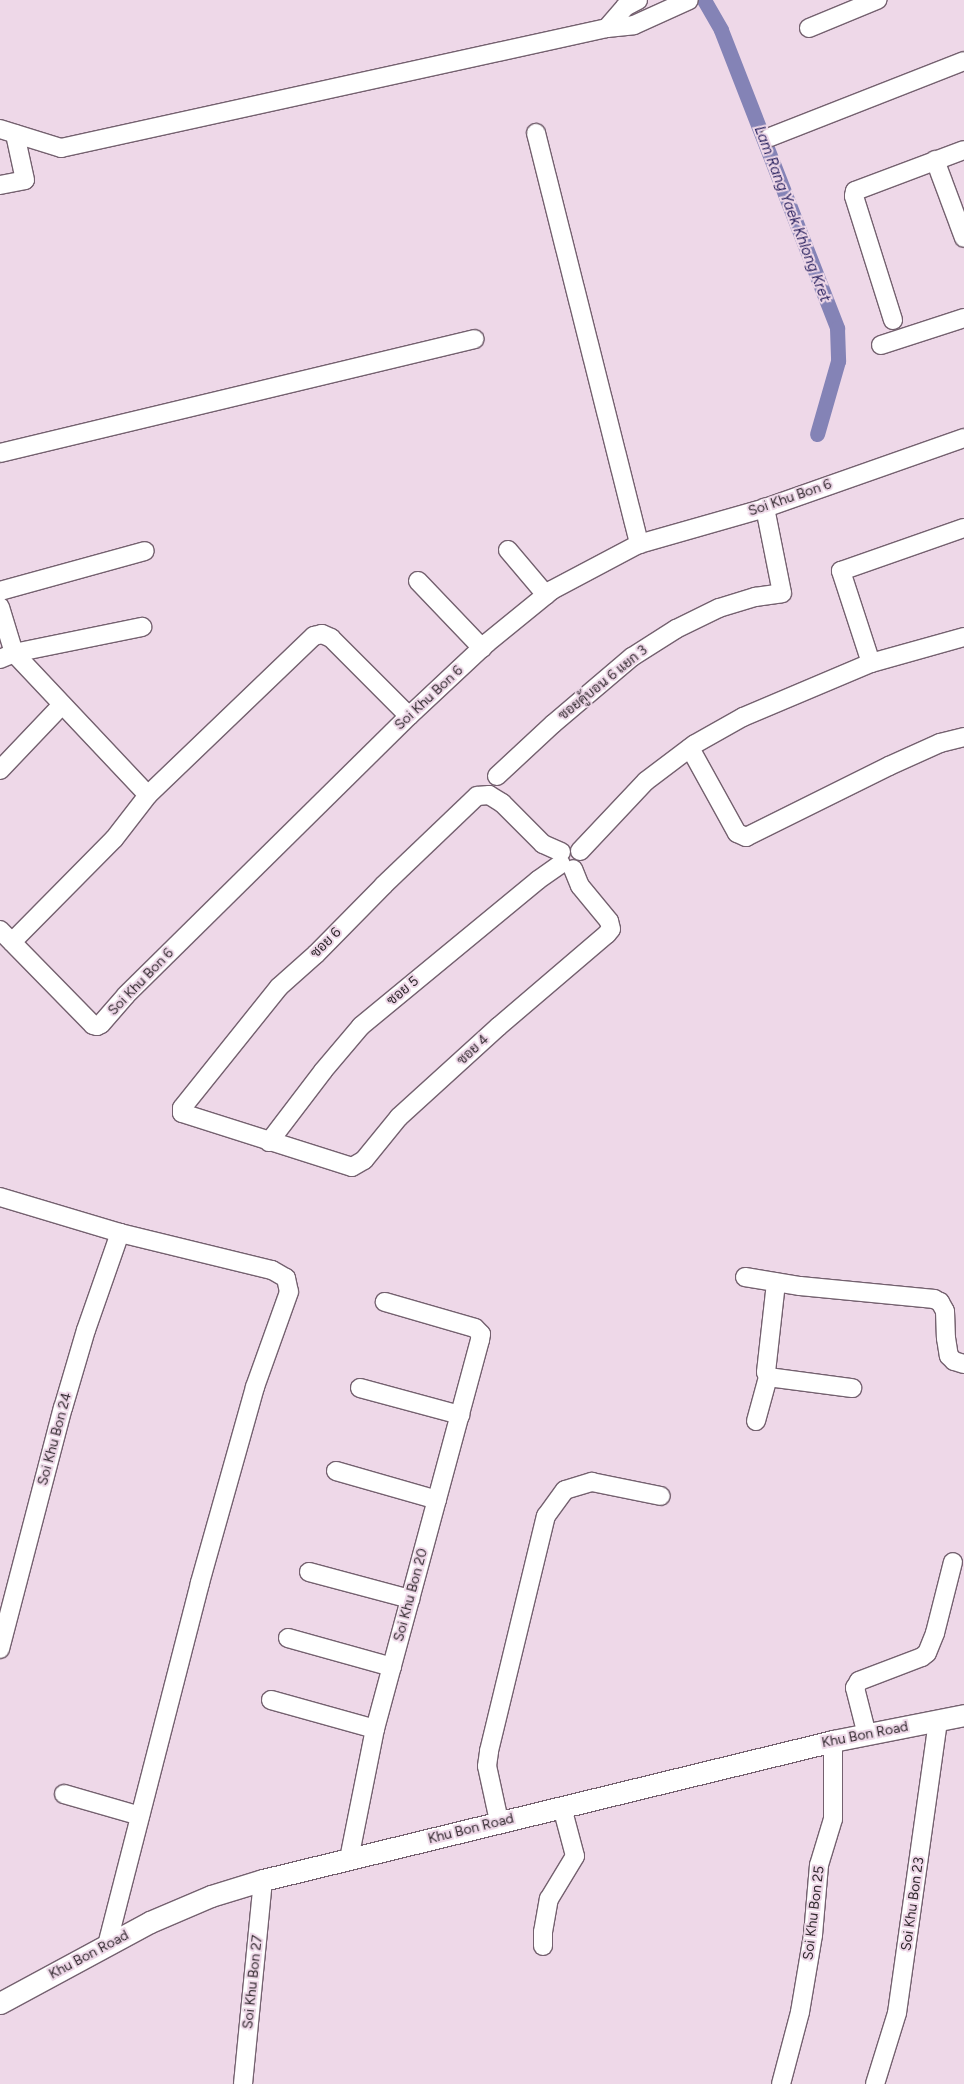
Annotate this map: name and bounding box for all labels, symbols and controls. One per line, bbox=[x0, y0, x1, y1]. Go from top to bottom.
water label: Lam Rang Yaek Khlong Kret bbox=[750, 124, 834, 304]
street label: Soi Khu Bon 6 bbox=[746, 476, 834, 520]
street label: ซอยคู้บอน 6 แยก 3 bbox=[555, 642, 651, 724]
street label: Soi Khu Bon 6 bbox=[391, 662, 467, 734]
street label: ซอย 6 bbox=[307, 924, 345, 962]
street label: Soi Khu Bon 6 bbox=[105, 945, 177, 1019]
street label: ซอย 5 bbox=[384, 973, 422, 1009]
street label: ซอย 4 bbox=[454, 1031, 492, 1069]
street label: Soi Khu Bon 24 bbox=[35, 1391, 75, 1487]
street label: Soi Khu Bon 20 bbox=[390, 1547, 432, 1643]
street label: Khu Bon Road bbox=[820, 1718, 910, 1752]
street label: Khu Bon Road bbox=[426, 1810, 516, 1848]
street label: Soi Khu Bon 23 bbox=[898, 1856, 928, 1952]
street label: Soi Khu Bon 25 bbox=[800, 1865, 828, 1961]
street label: Khu Bon Road bbox=[46, 1927, 132, 1983]
street label: Soi Khu Bon 27 bbox=[240, 1934, 266, 2030]

